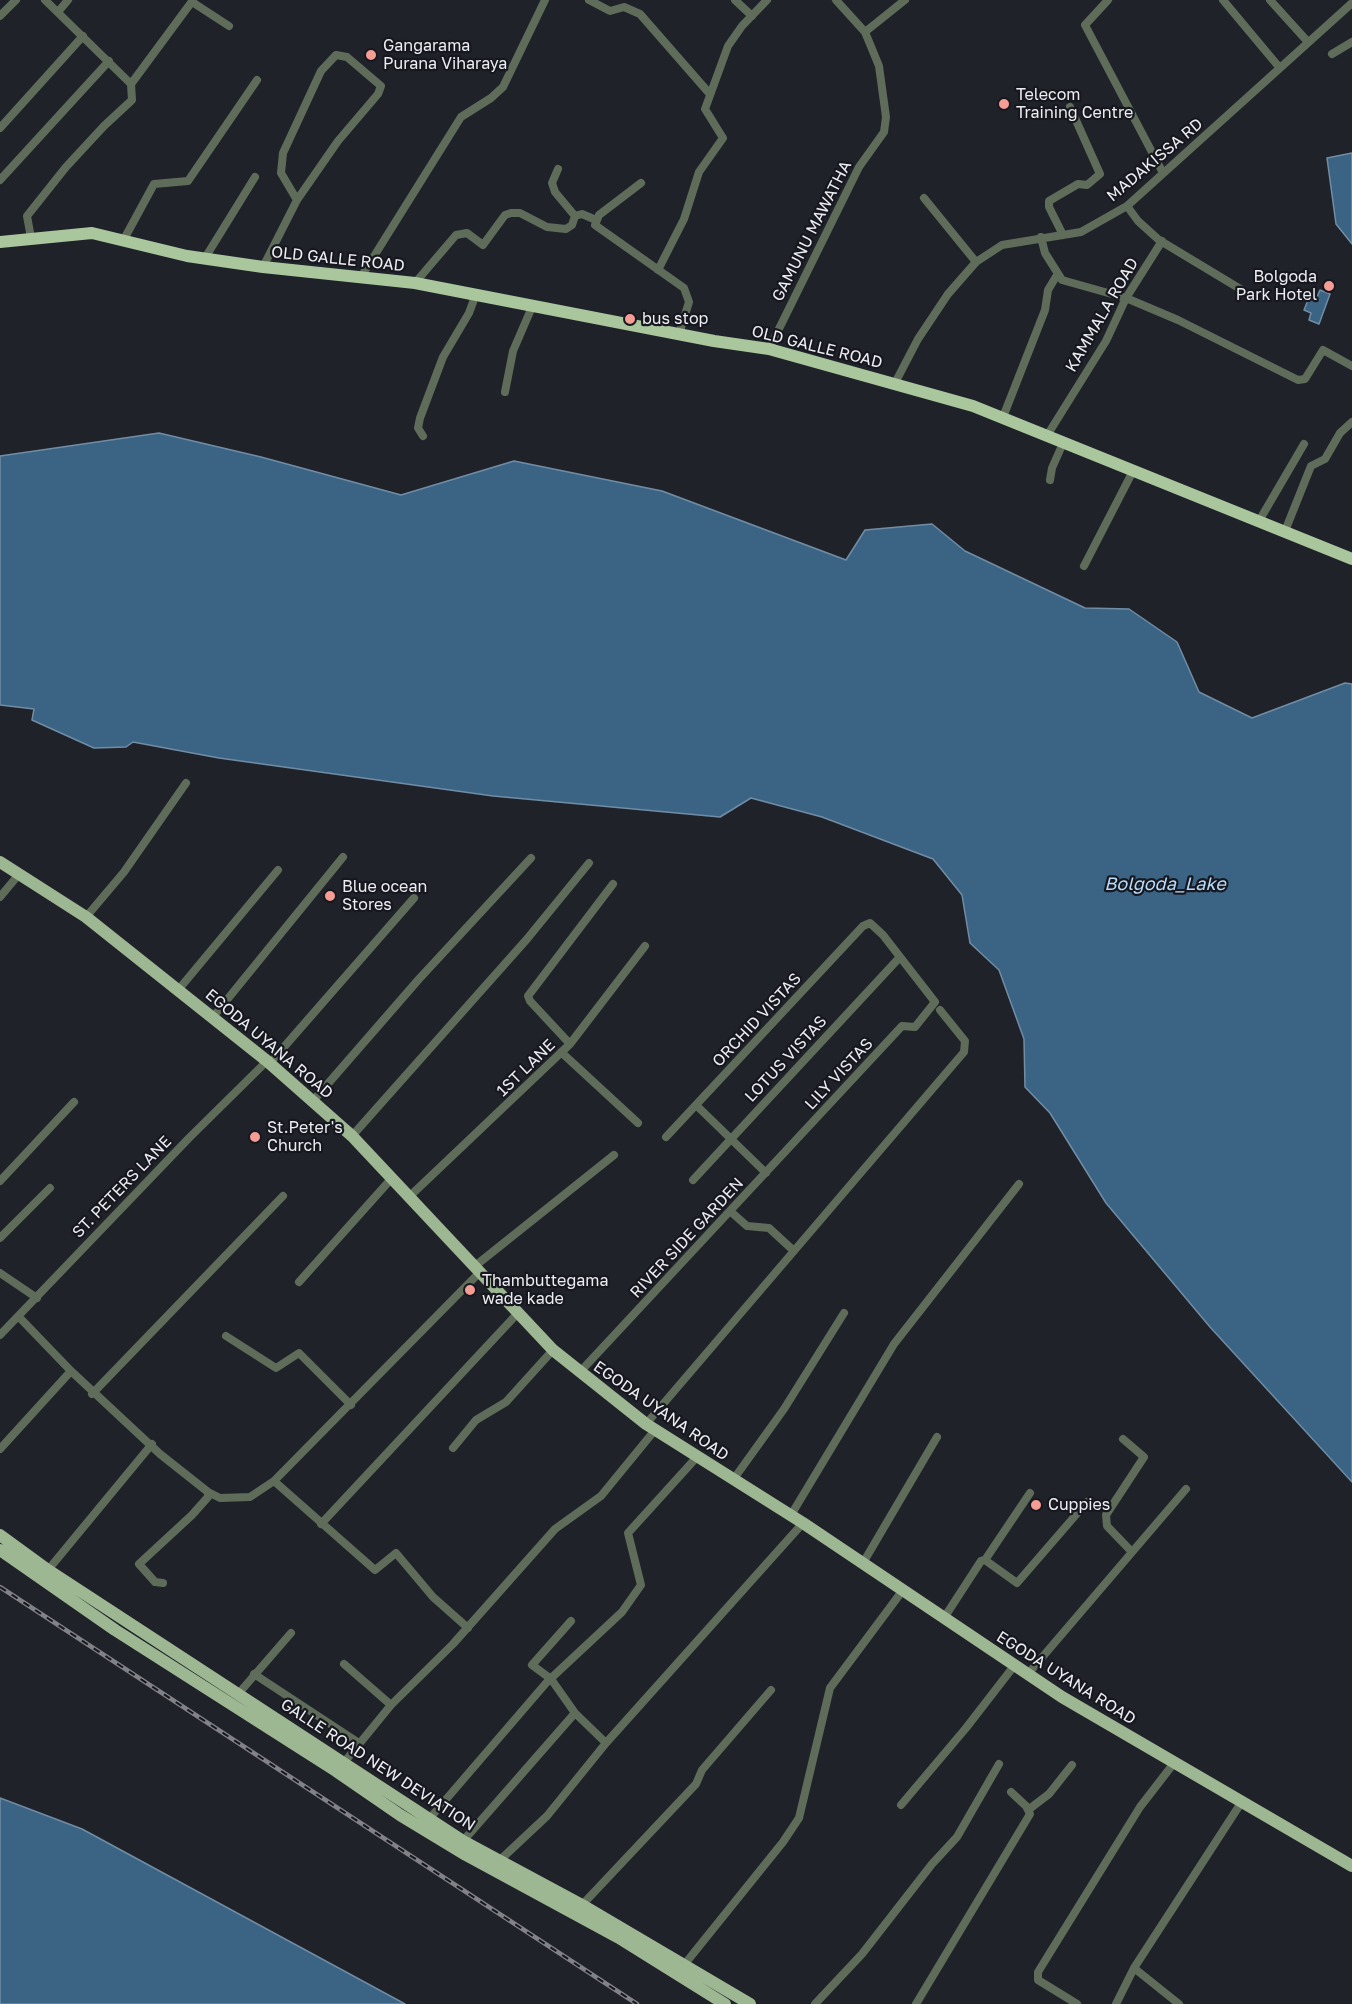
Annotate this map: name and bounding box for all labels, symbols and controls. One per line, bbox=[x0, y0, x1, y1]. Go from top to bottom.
place label: Gangarama Purana Viharaya bbox=[383, 36, 507, 74]
marker: Gangarama Purana Viharaya bbox=[364, 48, 378, 62]
place label: Telecom Training Centre bbox=[1016, 85, 1133, 123]
marker: Telecom Training Centre bbox=[997, 97, 1011, 111]
street label: MADAKISSA RD bbox=[1103, 114, 1207, 206]
street label: GAMUNU MAWATHA bbox=[768, 158, 856, 304]
street label: OLD GALLE ROAD bbox=[270, 242, 406, 276]
street label: KAMMALA ROAD bbox=[1061, 254, 1143, 376]
place label: Bolgoda Park Hotel bbox=[1236, 267, 1317, 305]
marker: Bolgoda Park Hotel bbox=[1322, 279, 1336, 293]
place label: bus stop bbox=[642, 309, 708, 329]
marker: bus stop bbox=[623, 312, 637, 326]
street label: OLD GALLE ROAD bbox=[750, 321, 884, 373]
water label: Bolgoda_Lake bbox=[1104, 873, 1226, 895]
place label: Blue ocean Stores bbox=[342, 877, 427, 915]
marker: Blue ocean Stores bbox=[323, 889, 337, 903]
street label: ORCHID VISTAS bbox=[709, 969, 805, 1071]
street label: EGODA UYANA ROAD bbox=[201, 985, 337, 1103]
street label: LOTUS VISTAS bbox=[741, 1012, 831, 1106]
street label: LILY VISTAS bbox=[801, 1034, 877, 1114]
street label: 1ST LANE bbox=[493, 1035, 559, 1101]
place label: St.Peter's Church bbox=[267, 1118, 343, 1156]
marker: St.Peter's Church bbox=[248, 1130, 262, 1144]
street label: ST. PETERS LANE bbox=[68, 1132, 176, 1242]
street label: RIVER SIDE GARDEN bbox=[626, 1174, 748, 1302]
place label: Thambuttegama wade kade bbox=[482, 1271, 608, 1309]
marker: Thambuttegama wade kade bbox=[463, 1283, 477, 1297]
street label: EGODA UYANA ROAD bbox=[590, 1357, 732, 1465]
place label: Cuppies bbox=[1048, 1495, 1110, 1515]
marker: Cuppies bbox=[1029, 1498, 1043, 1512]
street label: EGODA UYANA ROAD bbox=[993, 1627, 1139, 1729]
street label: GALLE ROAD NEW DEVIATION bbox=[277, 1695, 479, 1835]

